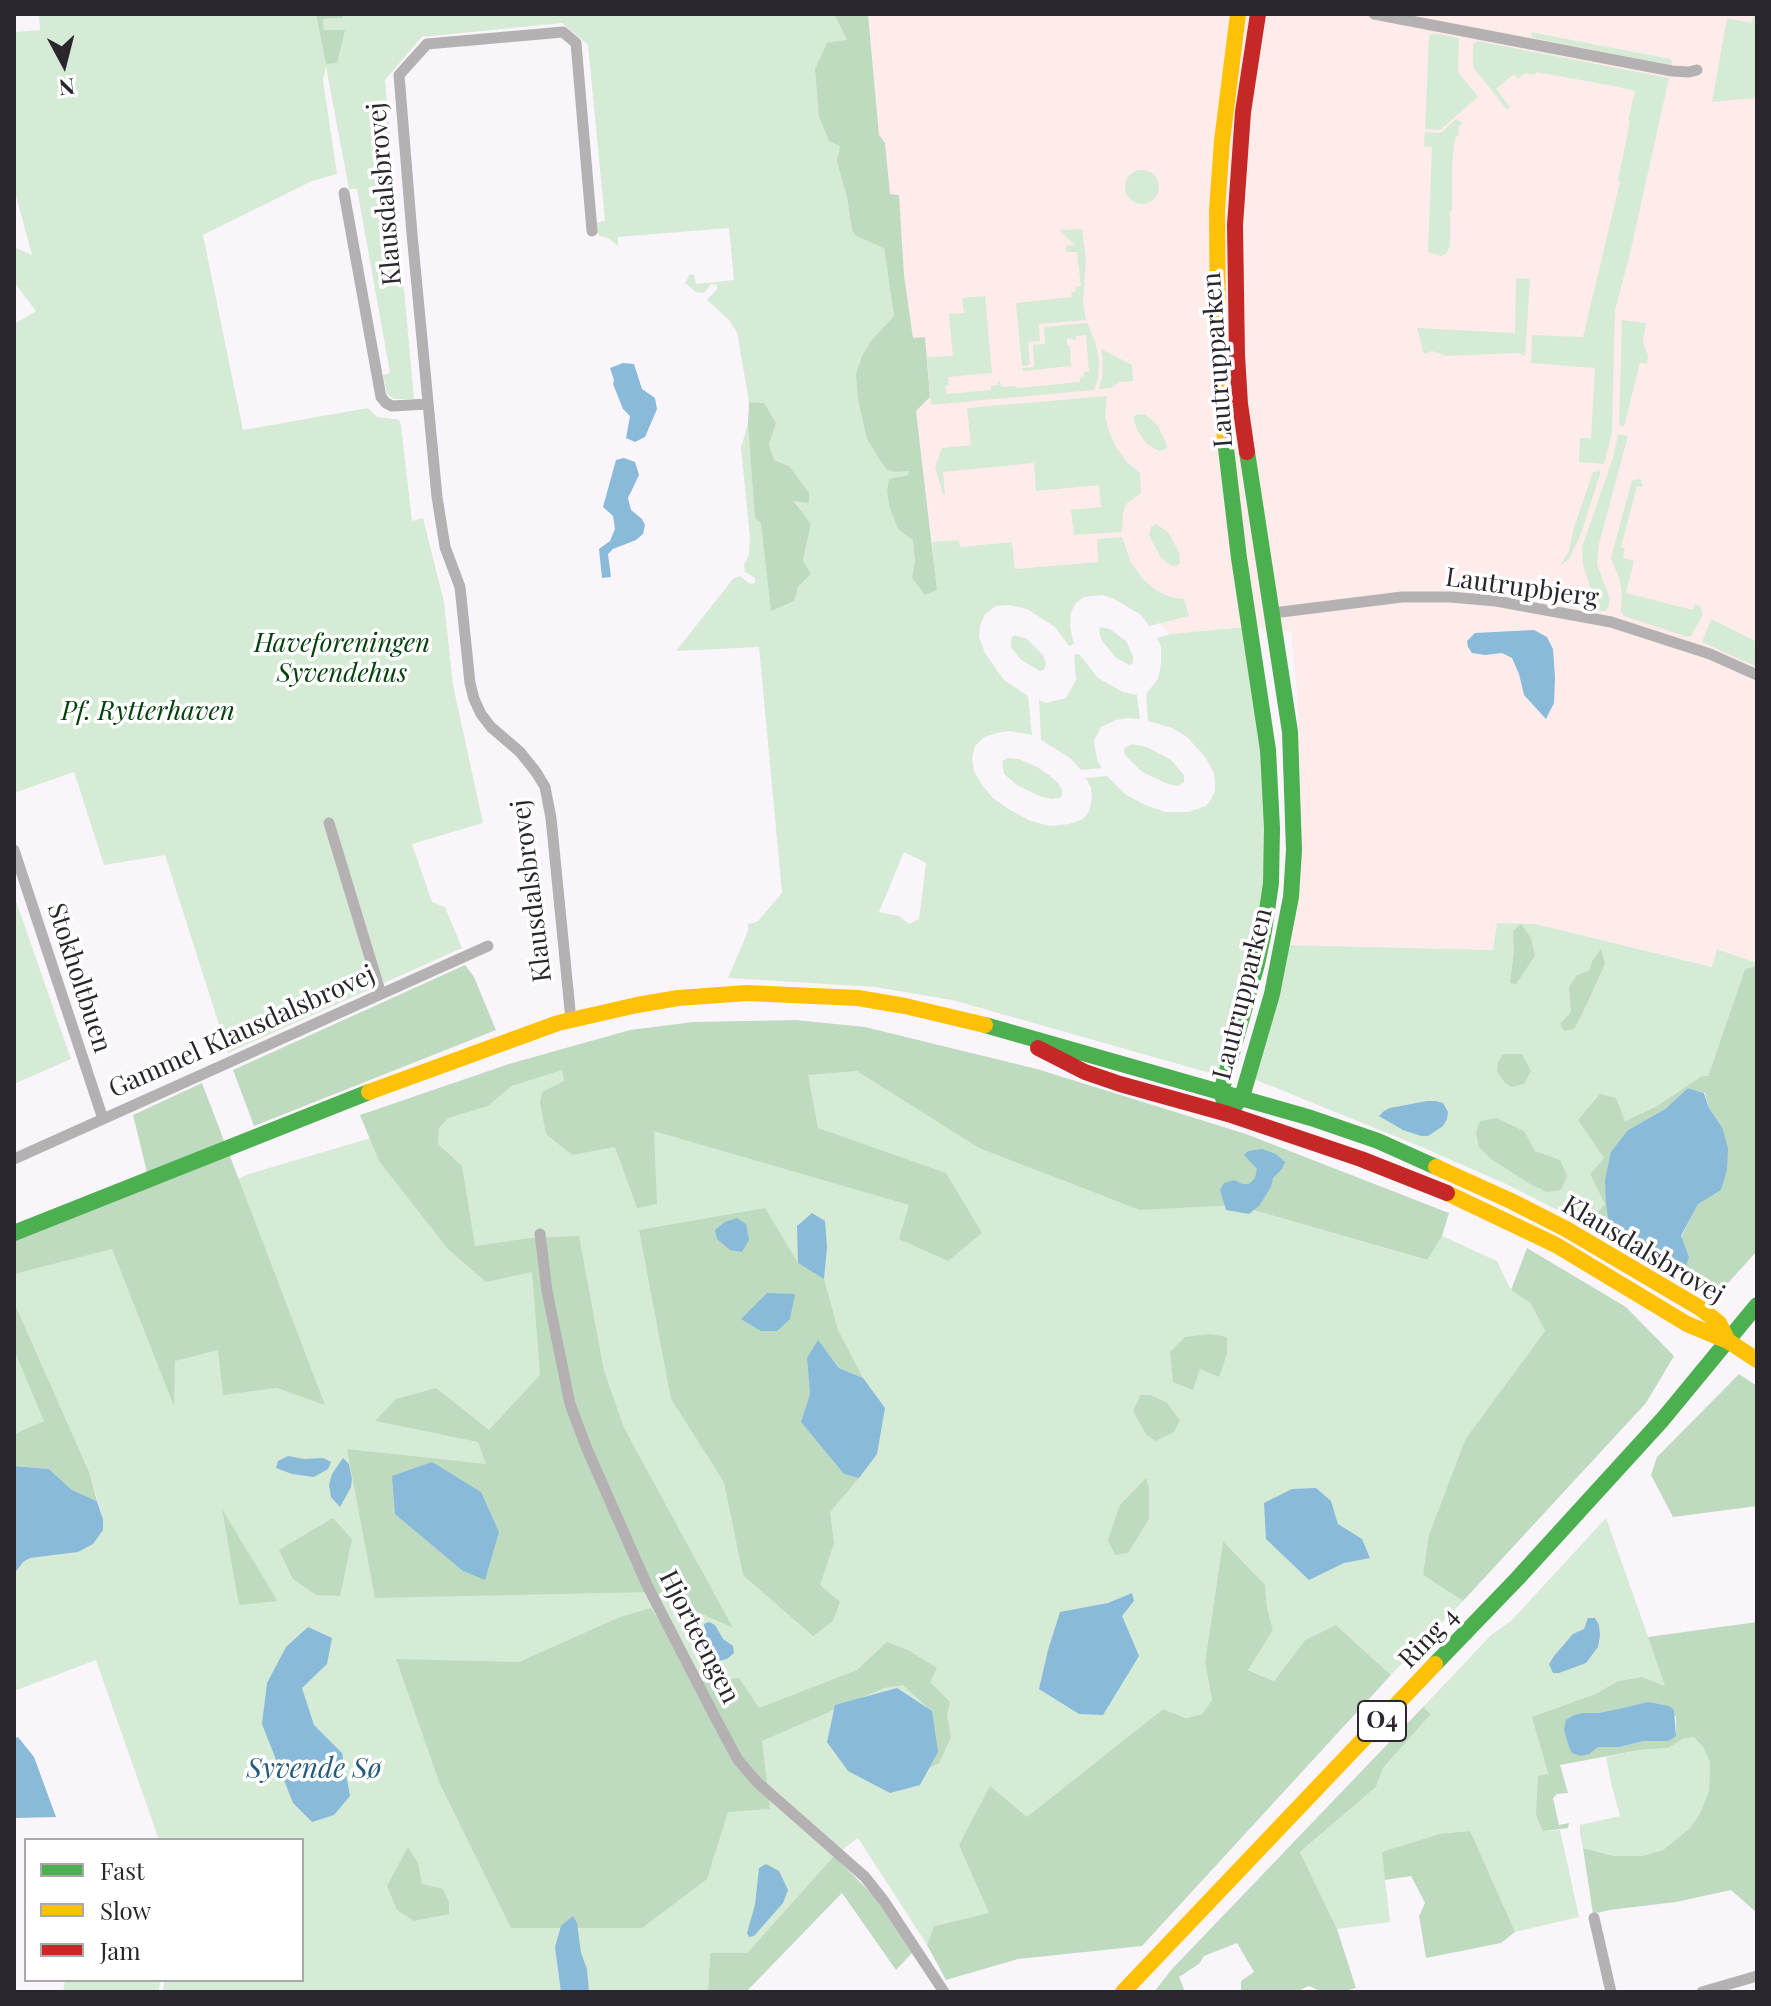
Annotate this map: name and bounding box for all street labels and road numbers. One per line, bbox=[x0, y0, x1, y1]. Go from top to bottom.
street label: Klausdalsbrovej bbox=[361, 101, 409, 287]
street label: Lautrupparken bbox=[1196, 271, 1240, 449]
street label: Lautrupbjerg bbox=[1443, 562, 1601, 614]
street label: Klausdalsbrovej bbox=[505, 798, 559, 984]
street label: Stokholtbuen bbox=[40, 899, 118, 1057]
street label: Lautrupparken bbox=[1207, 905, 1279, 1083]
street label: Gammel Klausdalsbrovej bbox=[104, 959, 380, 1105]
street label: Klausdalsbrovej bbox=[1556, 1189, 1730, 1311]
street label: Hjorteengen bbox=[652, 1565, 746, 1709]
street label: Ring 4 bbox=[1393, 1601, 1465, 1675]
road number: O4 bbox=[1358, 1701, 1406, 1741]

